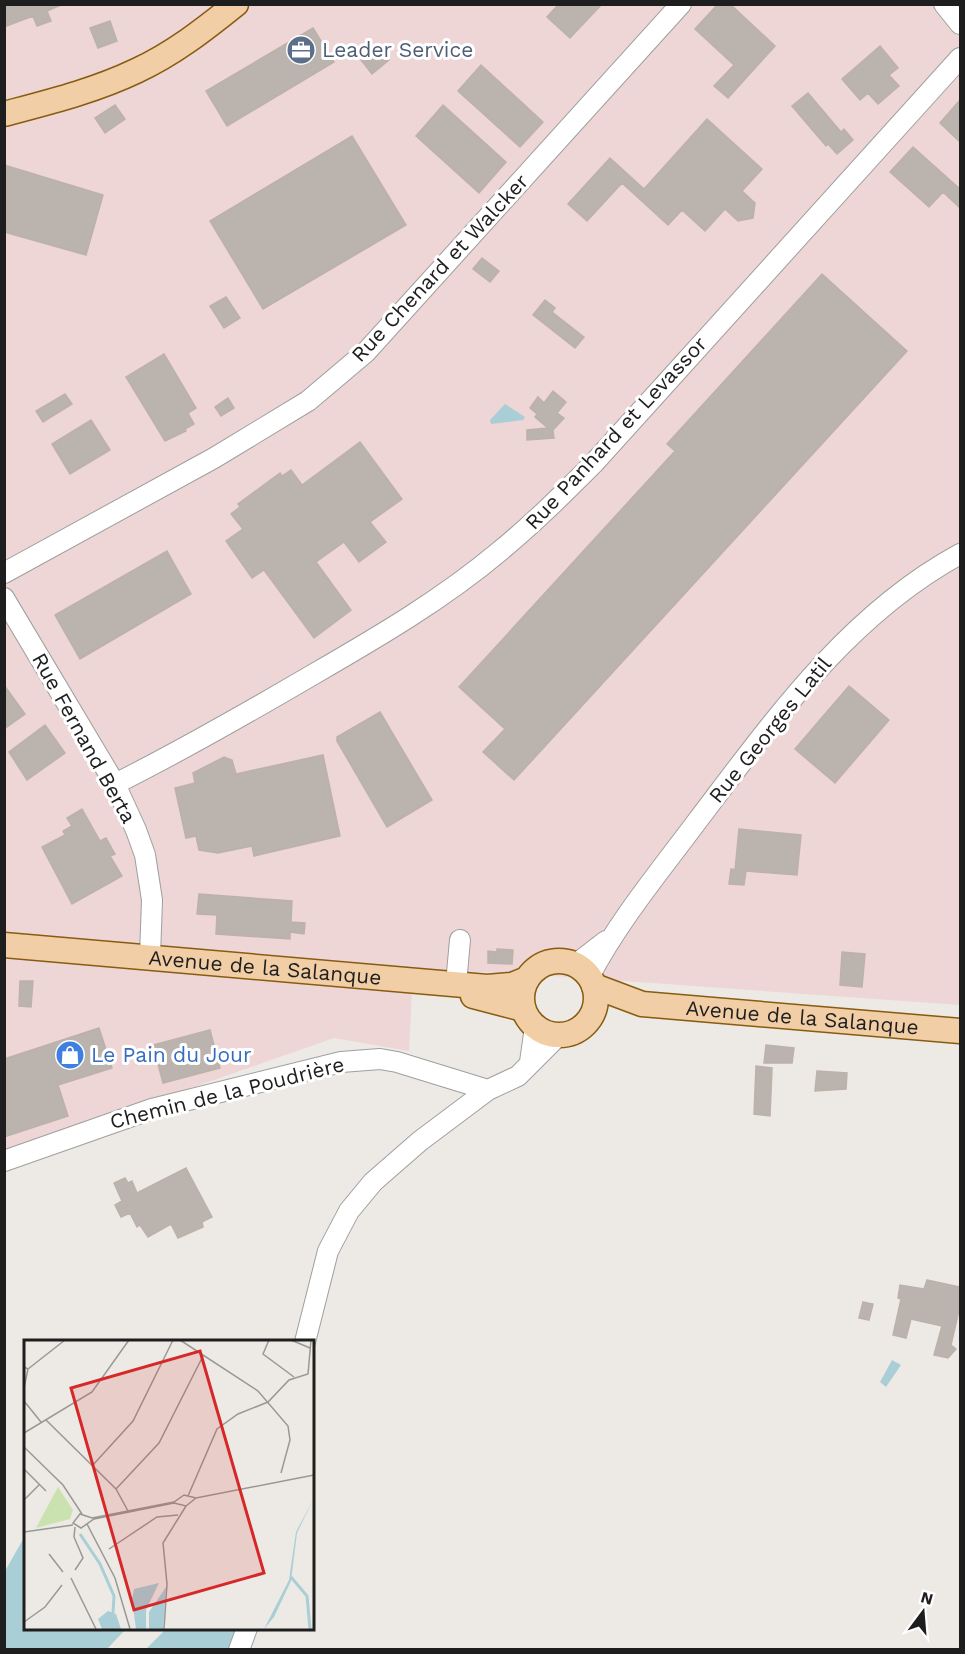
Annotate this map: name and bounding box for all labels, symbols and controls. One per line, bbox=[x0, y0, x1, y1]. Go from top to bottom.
office icon: Leader Service bbox=[285, 34, 317, 66]
place label: Leader Service bbox=[322, 37, 473, 62]
street label: Rue Chenard et Walcker bbox=[346, 168, 534, 367]
street label: Rue Panhard et Levassor bbox=[520, 331, 712, 534]
street label: Rue Fernand Berta bbox=[27, 648, 142, 827]
street label: Rue Georges Latil bbox=[703, 651, 836, 808]
street label: Avenue de la Salanque bbox=[148, 945, 383, 990]
street label: Avenue de la Salanque bbox=[685, 995, 920, 1039]
shop icon: Le Pain du Jour bbox=[54, 1039, 86, 1071]
place label: Le Pain du Jour bbox=[91, 1042, 252, 1067]
street label: Chemin de la Poudrière bbox=[107, 1051, 347, 1134]
inset map bbox=[24, 1340, 314, 1630]
north arrow bbox=[893, 1582, 953, 1642]
text: N bbox=[919, 1587, 935, 1609]

